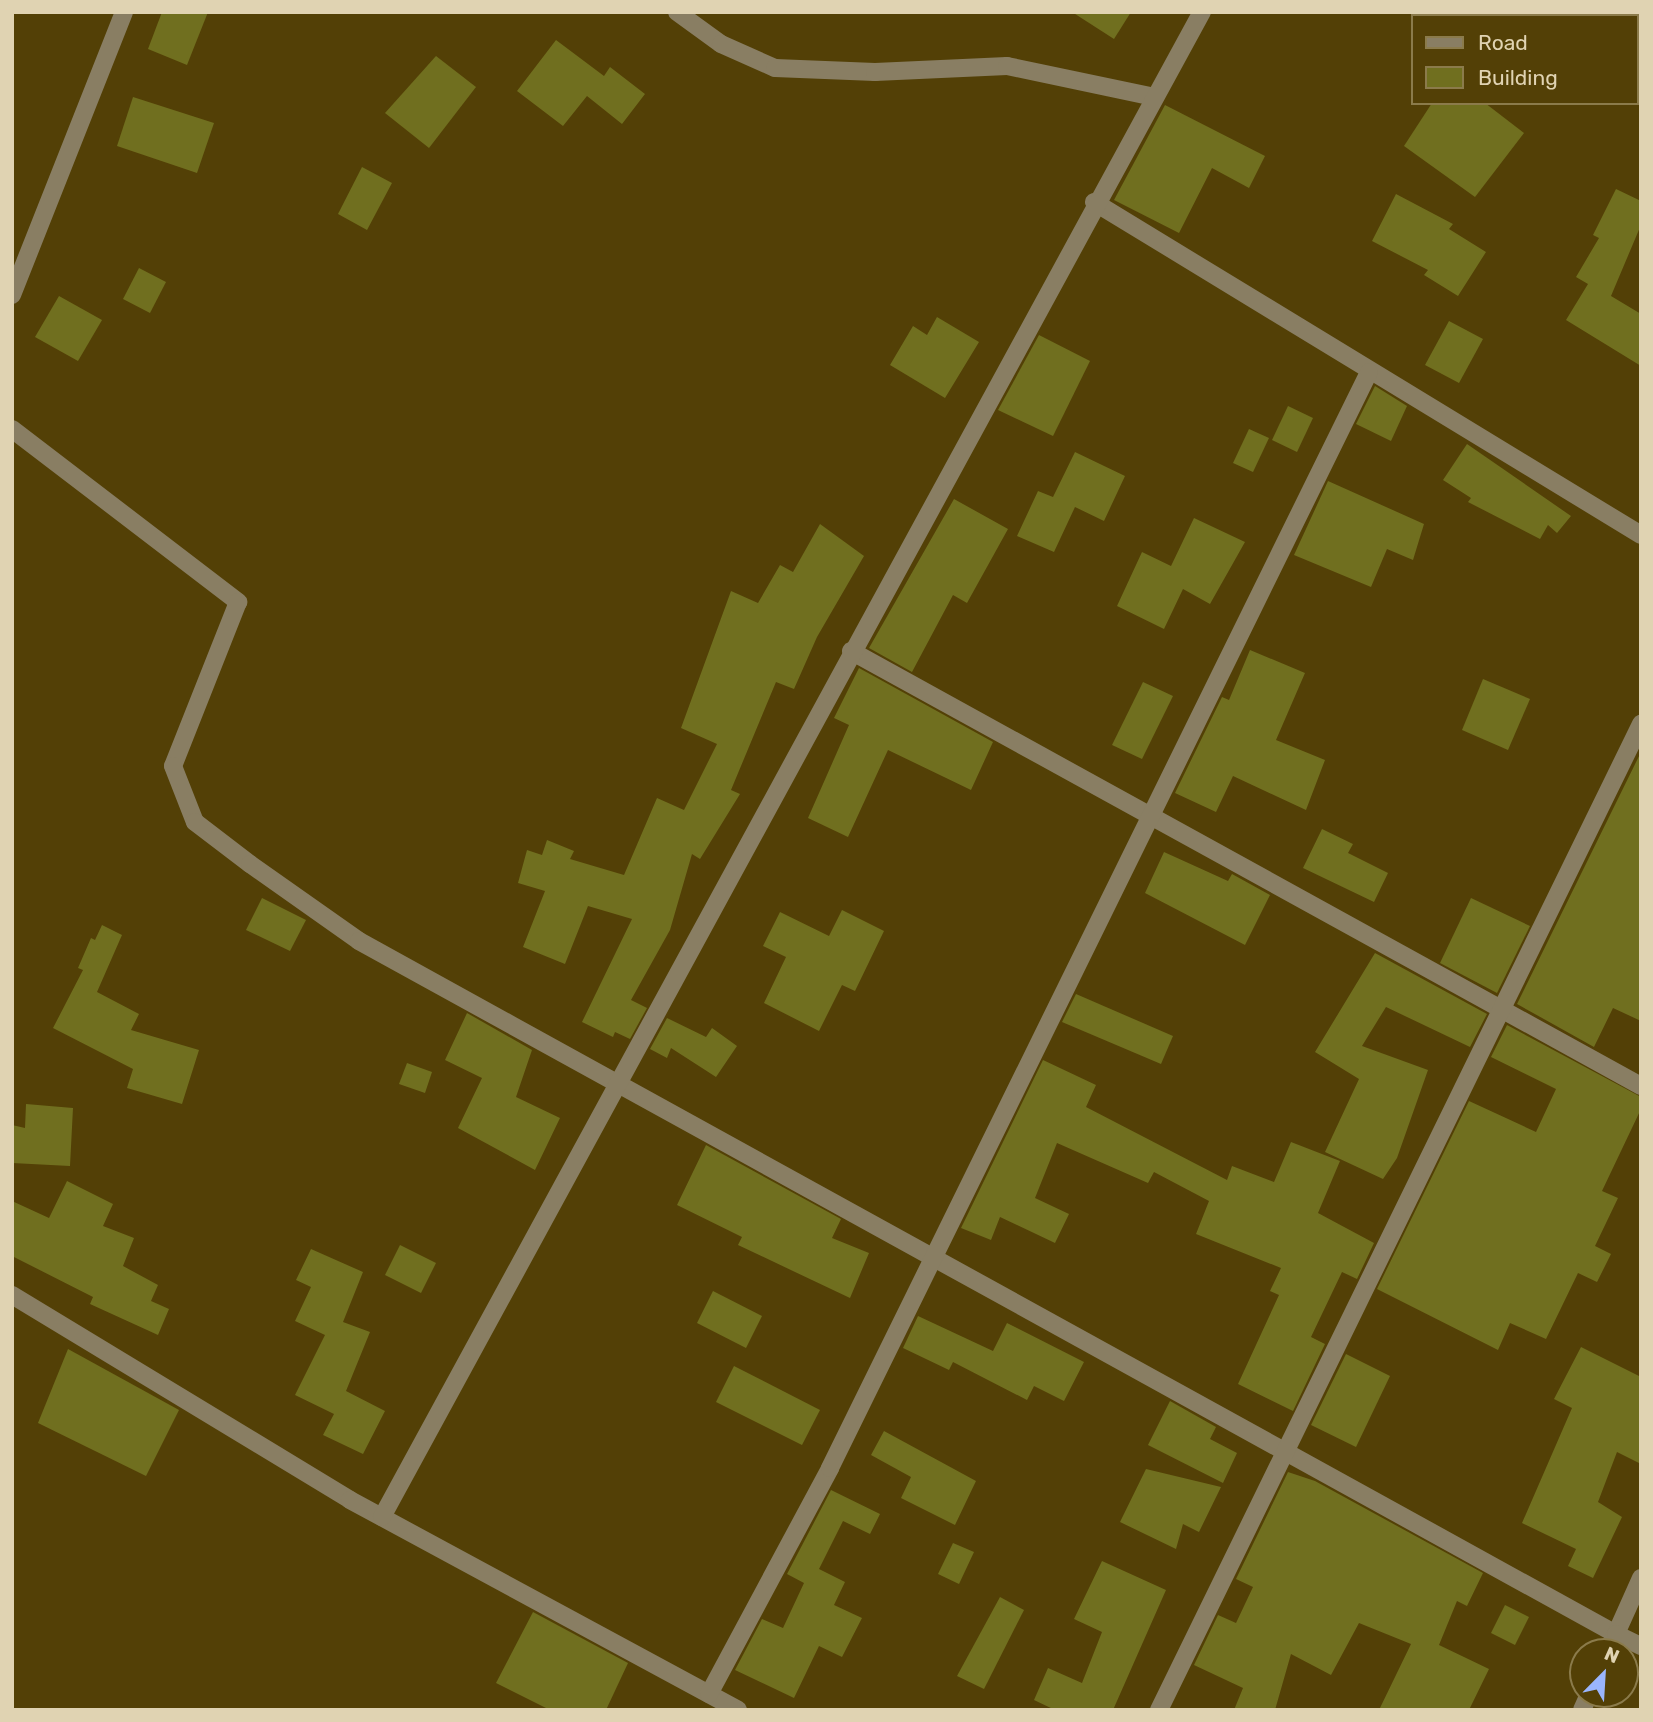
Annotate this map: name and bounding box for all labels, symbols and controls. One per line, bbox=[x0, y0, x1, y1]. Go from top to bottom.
legend bbox=[1412, 14, 1639, 105]
text: Road bbox=[1478, 30, 1528, 55]
text: Building bbox=[1478, 65, 1558, 90]
north arrow bbox=[1569, 1638, 1639, 1708]
text: N bbox=[1601, 1642, 1623, 1668]

